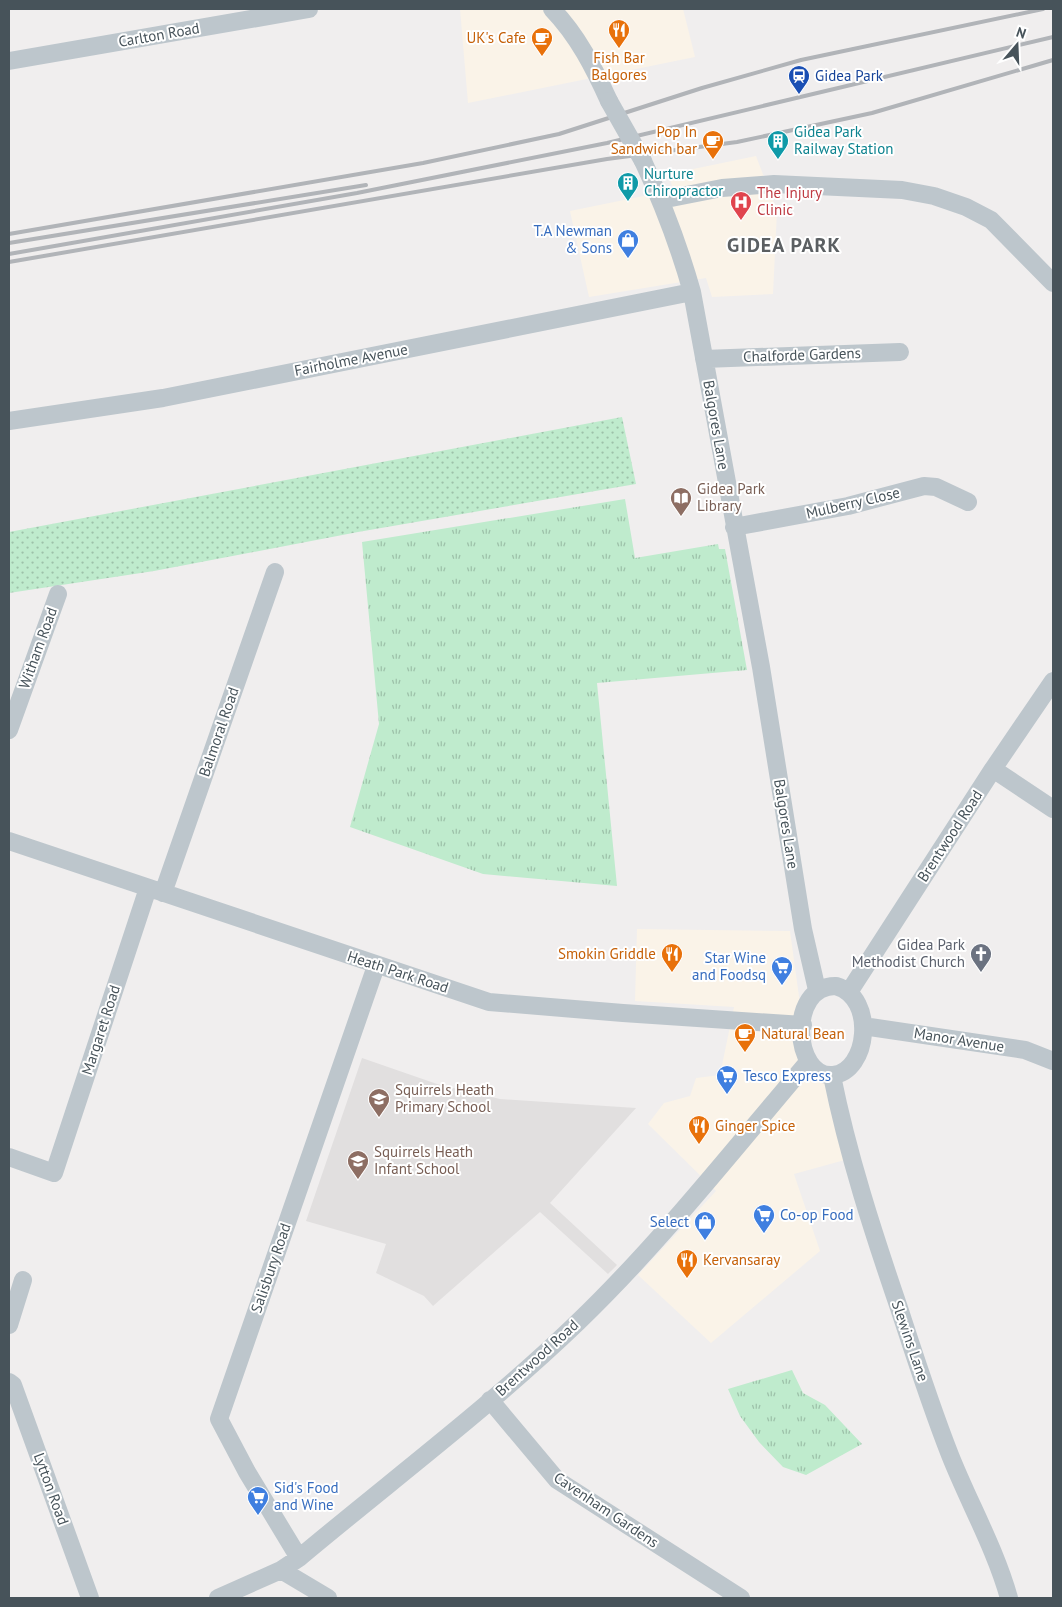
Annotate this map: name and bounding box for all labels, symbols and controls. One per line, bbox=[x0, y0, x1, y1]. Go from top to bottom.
street label: Carlton Road bbox=[117, 18, 201, 51]
restaurant icon: Fish Bar Balgores bbox=[607, 18, 631, 49]
north arrow bbox=[992, 20, 1042, 70]
text: N bbox=[1014, 23, 1029, 43]
cafe icon: UK's Cafe bbox=[530, 26, 554, 57]
place label: UK's Cafe bbox=[466, 28, 526, 47]
place label: Fish Bar Balgores bbox=[591, 48, 647, 84]
station icon: Gidea Park bbox=[787, 64, 811, 95]
place label: Gidea Park bbox=[815, 66, 884, 85]
place label: Pop In Sandwich bar bbox=[611, 122, 697, 158]
place label: Gidea Park Railway Station bbox=[794, 122, 893, 158]
cafe icon: Pop In Sandwich bar bbox=[701, 129, 725, 160]
building icon: Gidea Park Railway Station bbox=[766, 129, 790, 160]
place label: Nurture Chiropractor bbox=[644, 164, 723, 200]
building icon: Nurture Chiropractor bbox=[616, 171, 640, 202]
place label: The Injury Clinic bbox=[757, 183, 822, 219]
hospital icon: The Injury Clinic bbox=[729, 190, 753, 221]
place label: T.A Newman & Sons bbox=[533, 221, 612, 257]
shop icon: T.A Newman & Sons bbox=[616, 228, 640, 259]
district label: GIDEA PARK bbox=[727, 232, 841, 258]
street label: Fairholme Avenue bbox=[293, 339, 409, 380]
street label: Chalforde Gardens bbox=[743, 343, 861, 366]
street label: Balgores Lane bbox=[699, 379, 734, 471]
place label: Gidea Park Library bbox=[697, 479, 766, 515]
street label: Mulberry Close bbox=[804, 482, 902, 523]
library icon: Gidea Park Library bbox=[669, 486, 693, 517]
street label: Witham Road bbox=[14, 605, 61, 691]
street label: Balmoral Road bbox=[194, 685, 243, 779]
street label: Balgores Lane bbox=[770, 778, 803, 870]
street label: Brentwood Road bbox=[913, 786, 986, 885]
place label: Gidea Park Methodist Church bbox=[852, 935, 966, 971]
restaurant icon: Smokin Griddle bbox=[660, 942, 684, 973]
church icon: Gidea Park Methodist Church bbox=[969, 942, 993, 973]
place label: Smokin Griddle bbox=[558, 944, 656, 963]
street label: Heath Park Road bbox=[345, 946, 451, 997]
place label: Star Wine and Foodsq bbox=[692, 948, 766, 984]
supermarket icon: Star Wine and Foodsq bbox=[770, 955, 794, 986]
street label: Margaret Road bbox=[77, 982, 124, 1077]
cafe icon: Natural Bean bbox=[733, 1022, 757, 1053]
street label: Manor Avenue bbox=[913, 1023, 1006, 1056]
place label: Natural Bean bbox=[761, 1024, 845, 1043]
supermarket icon: Tesco Express bbox=[715, 1064, 739, 1095]
place label: Tesco Express bbox=[743, 1066, 831, 1085]
place label: Squirrels Heath Primary School bbox=[395, 1080, 494, 1116]
school or university icon: Squirrels Heath Primary School bbox=[367, 1087, 391, 1118]
restaurant icon: Ginger Spice bbox=[687, 1114, 711, 1145]
place label: Ginger Spice bbox=[715, 1116, 795, 1135]
place label: Squirrels Heath Infant School bbox=[374, 1142, 473, 1178]
school or university icon: Squirrels Heath Infant School bbox=[346, 1149, 370, 1180]
supermarket icon: Co-op Food bbox=[752, 1203, 776, 1234]
place label: Co-op Food bbox=[780, 1205, 854, 1224]
shop icon: Select bbox=[693, 1210, 717, 1241]
place label: Select bbox=[650, 1212, 689, 1231]
street label: Salisbury Road bbox=[246, 1220, 295, 1315]
restaurant icon: Kervansaray bbox=[675, 1248, 699, 1279]
place label: Kervansaray bbox=[703, 1250, 780, 1269]
street label: Slewins Lane bbox=[888, 1298, 933, 1384]
street label: Brentwood Road bbox=[491, 1315, 582, 1400]
street label: Lytton Road bbox=[30, 1450, 73, 1527]
street label: Cavenham Gardens bbox=[550, 1467, 662, 1552]
place label: Sid's Food and Wine bbox=[274, 1478, 339, 1514]
supermarket icon: Sid's Food and Wine bbox=[246, 1485, 270, 1516]

